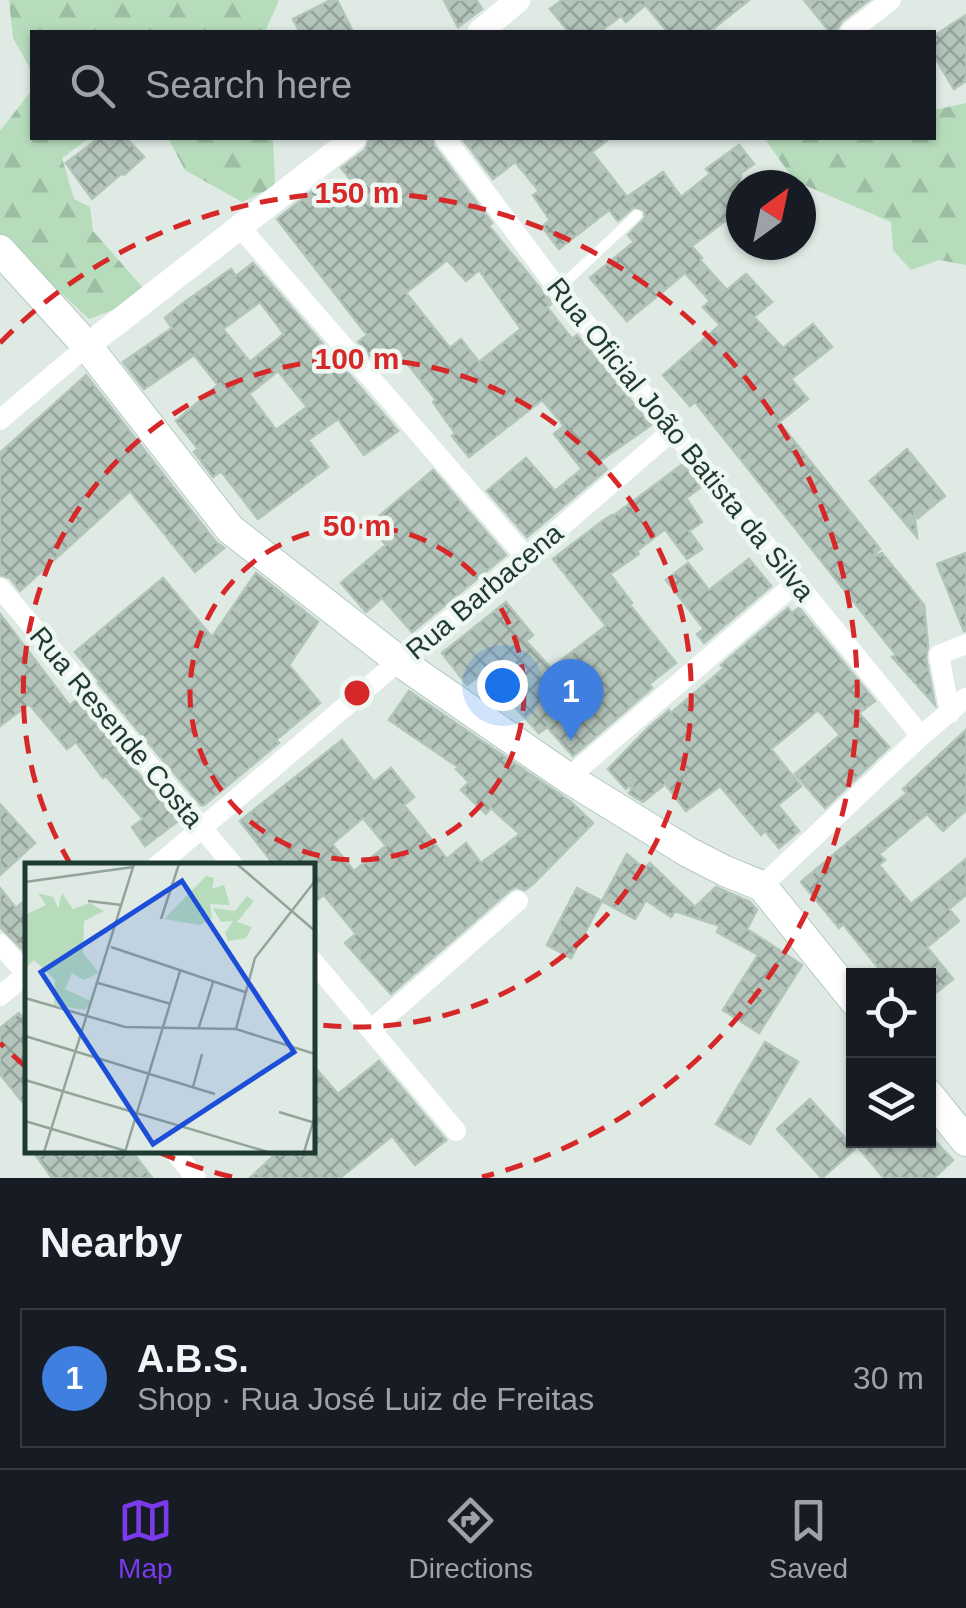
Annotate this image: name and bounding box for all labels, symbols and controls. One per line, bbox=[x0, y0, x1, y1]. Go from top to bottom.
search box bbox=[30, 30, 936, 140]
icon: search bbox=[65, 58, 120, 113]
text: Search here bbox=[145, 64, 352, 106]
north arrow bbox=[726, 170, 816, 260]
text: 150 m bbox=[314, 176, 400, 209]
street label: Rua Oficial João Batista da Silva bbox=[541, 272, 821, 607]
text: 100 m bbox=[314, 342, 400, 375]
text: 50 m bbox=[323, 509, 391, 542]
street label: Rua Barbacena bbox=[400, 517, 569, 666]
street label: Rua Resende Costa bbox=[24, 621, 210, 834]
pin: 1 bbox=[538, 658, 604, 741]
your location bbox=[477, 660, 528, 711]
centre of rings bbox=[339, 675, 375, 711]
inset map bbox=[25, 863, 315, 1153]
map controls bbox=[846, 968, 936, 1148]
button: locate bbox=[846, 968, 936, 1058]
button: layers bbox=[846, 1058, 936, 1148]
text: Nearby bbox=[40, 1219, 182, 1266]
text: A.B.S. bbox=[137, 1338, 249, 1380]
text: 1 bbox=[66, 1360, 83, 1396]
text: 30 m bbox=[853, 1360, 924, 1396]
text: Shop · Rua José Luiz de Freitas bbox=[137, 1381, 594, 1417]
tab: Map bbox=[118, 1493, 173, 1585]
tab: Directions bbox=[409, 1493, 533, 1585]
tab: Saved bbox=[769, 1493, 848, 1585]

